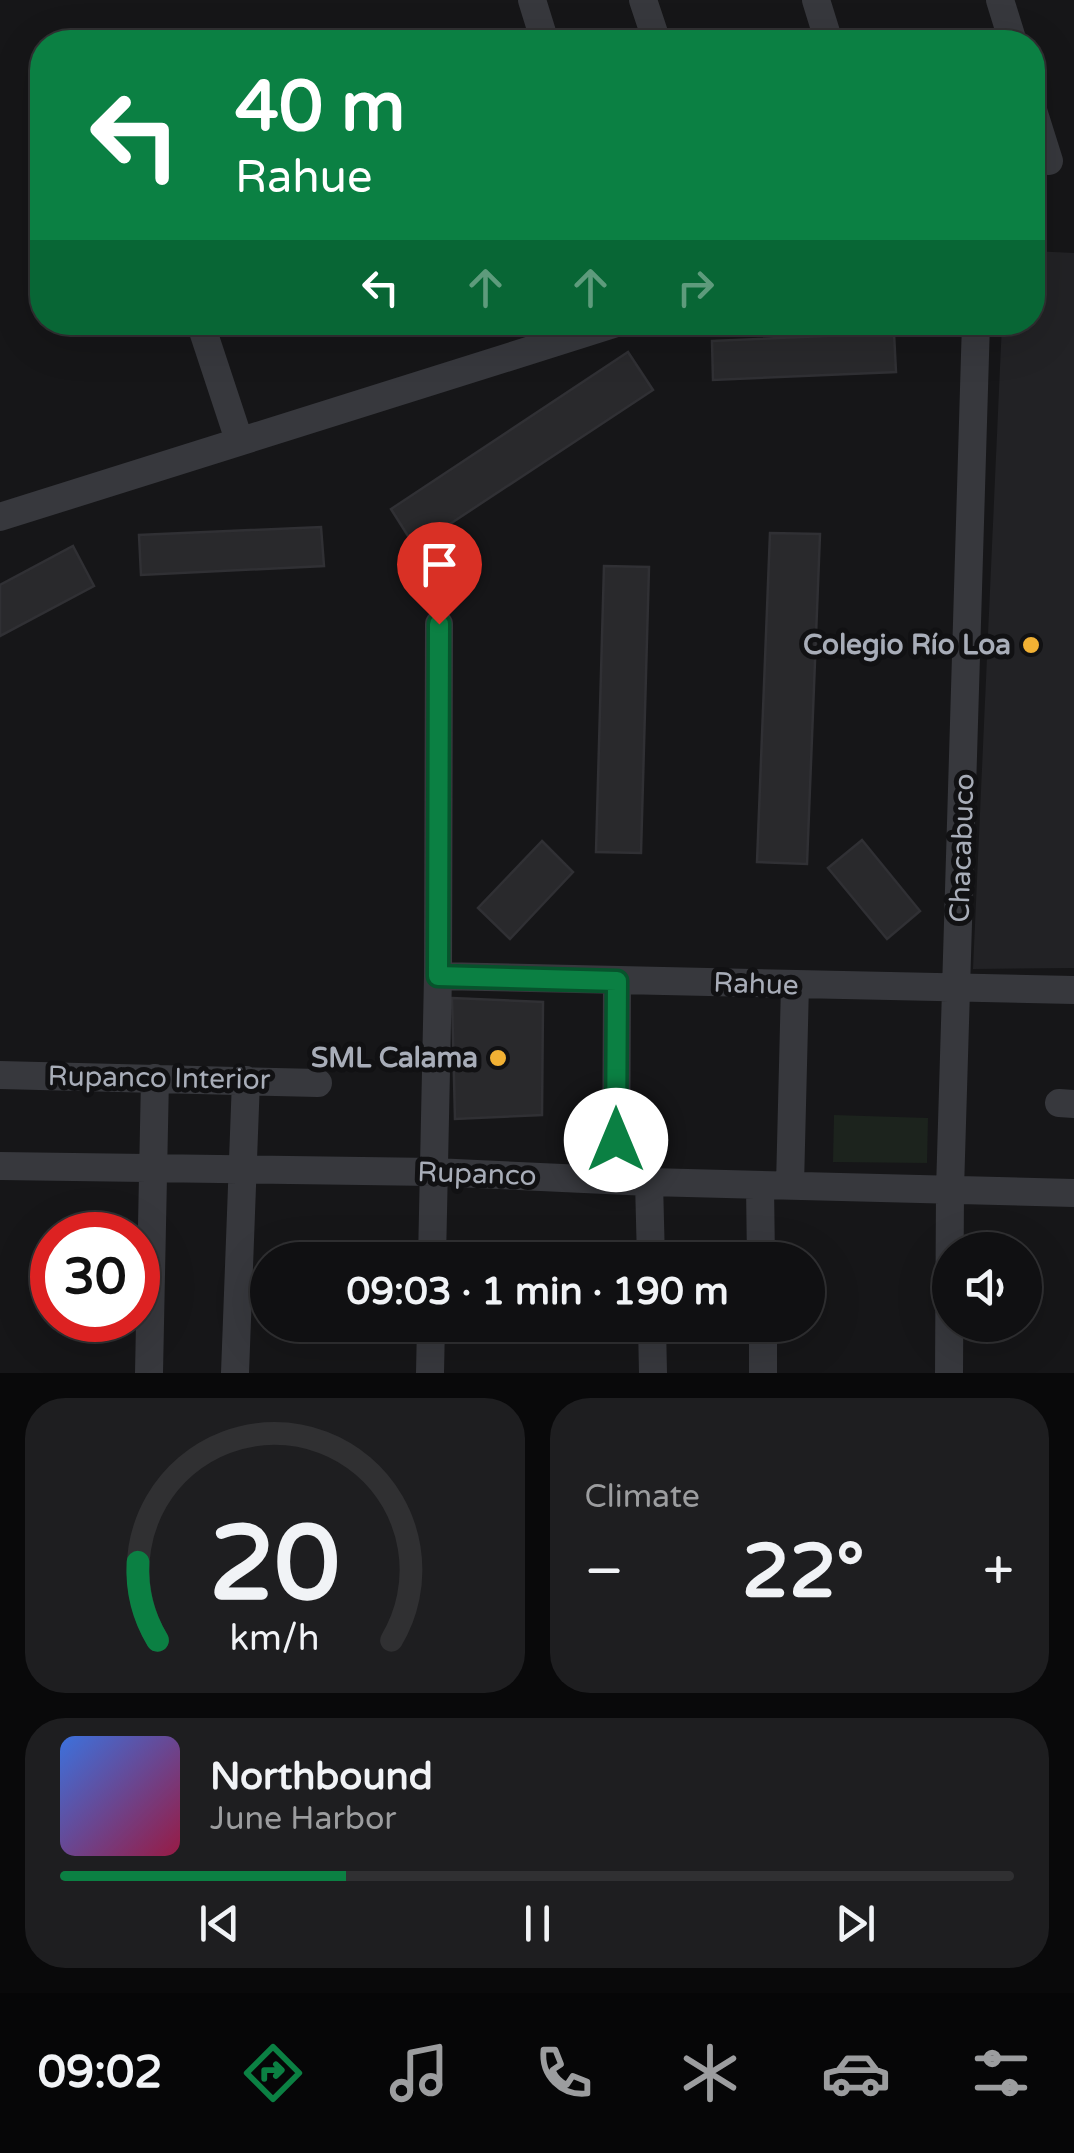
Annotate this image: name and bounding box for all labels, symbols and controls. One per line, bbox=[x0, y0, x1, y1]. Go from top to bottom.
text: 40 m bbox=[235, 66, 405, 150]
icon: left bbox=[70, 70, 200, 200]
text: Rahue bbox=[235, 151, 372, 205]
icon: left bbox=[353, 260, 408, 315]
icon: ahead bbox=[458, 260, 513, 315]
icon: ahead bbox=[563, 260, 618, 315]
icon: right bbox=[668, 260, 723, 315]
pin bbox=[397, 522, 482, 625]
icon: arrive bbox=[412, 537, 467, 592]
place label: Colegio Río Loa bbox=[803, 628, 1011, 662]
marker: Colegio Río Loa bbox=[1020, 634, 1042, 656]
street label: Chacabuco bbox=[942, 773, 982, 923]
street label: Rahue bbox=[713, 966, 799, 1002]
place label: SML Calama bbox=[311, 1041, 478, 1075]
marker: SML Calama bbox=[487, 1047, 509, 1069]
street label: Rupanco Interior bbox=[47, 1059, 271, 1097]
position arrow bbox=[564, 1088, 668, 1192]
street label: Rupanco bbox=[417, 1155, 537, 1193]
speed limit sign: 30 bbox=[30, 1212, 160, 1342]
map controls bbox=[932, 1232, 1042, 1342]
button: sound bbox=[932, 1232, 1042, 1342]
text: 09:03 · 1 min · 190 m bbox=[346, 1269, 729, 1315]
text: Climate bbox=[585, 1478, 700, 1516]
text: 20 bbox=[209, 1503, 340, 1628]
text: 22° bbox=[742, 1527, 865, 1617]
text: − bbox=[585, 1539, 624, 1605]
text: + bbox=[983, 1539, 1014, 1605]
text: km/h bbox=[230, 1617, 320, 1660]
text: Northbound bbox=[210, 1754, 433, 1800]
text: June Harbor bbox=[210, 1800, 397, 1838]
icon: previous bbox=[192, 1896, 247, 1951]
icon: pause bbox=[510, 1896, 565, 1951]
icon: next bbox=[828, 1896, 883, 1951]
icon: directions bbox=[238, 2038, 308, 2108]
icon: music bbox=[384, 2038, 454, 2108]
icon: phone bbox=[529, 2038, 599, 2108]
icon: climate bbox=[675, 2038, 745, 2108]
icon: car bbox=[821, 2038, 891, 2108]
icon: filters bbox=[966, 2038, 1036, 2108]
text: 09:02 bbox=[38, 2046, 163, 2100]

